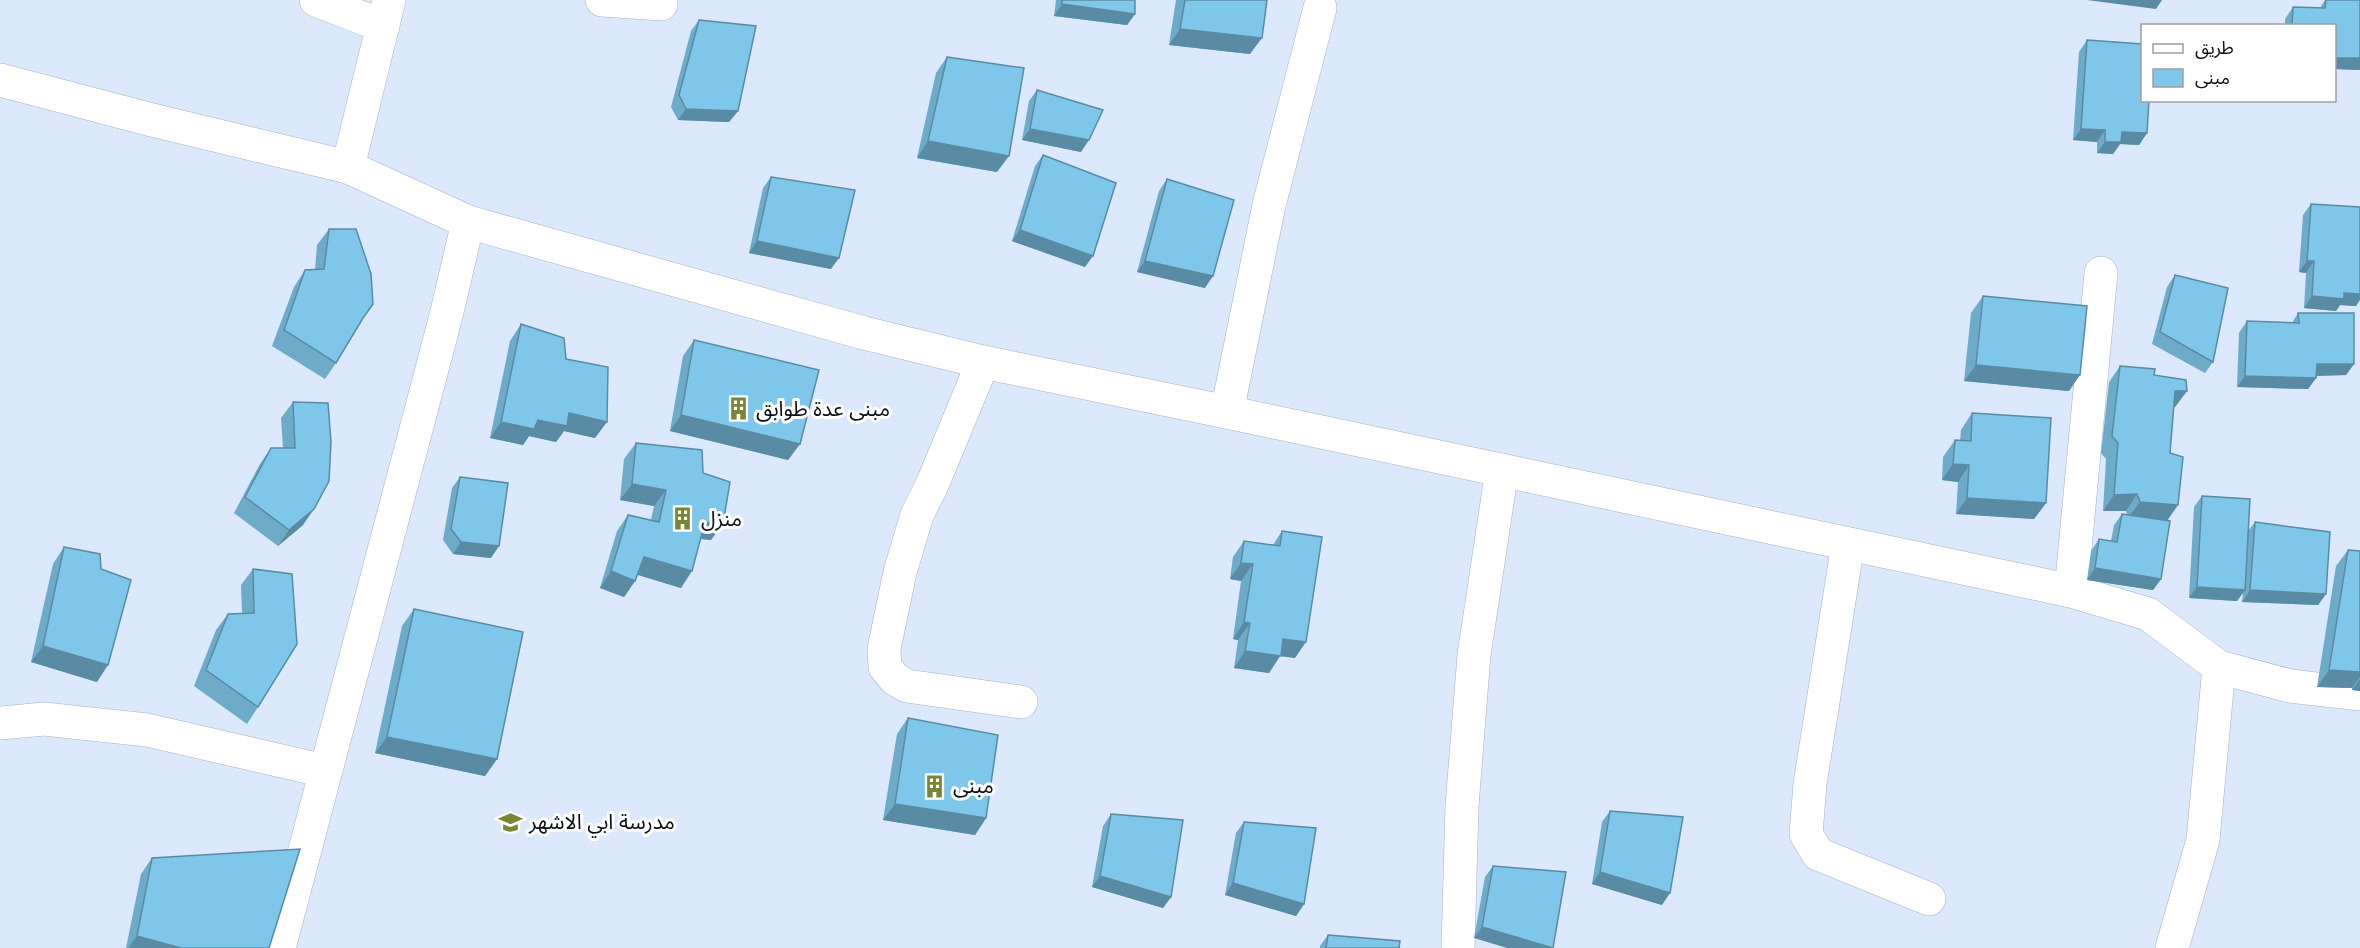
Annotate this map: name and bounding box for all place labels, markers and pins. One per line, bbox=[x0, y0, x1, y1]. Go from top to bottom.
place label: مبنى عدة طوابق bbox=[756, 395, 890, 423]
building icon: مبنى عدة طوابق bbox=[725, 396, 751, 422]
place label: منزل bbox=[701, 505, 742, 533]
building icon: منزل bbox=[670, 506, 696, 532]
place label: مبنى bbox=[953, 772, 994, 800]
building icon: مبنى bbox=[922, 773, 948, 799]
place label: مدرسة ابي الاشهر bbox=[528, 808, 675, 838]
school or university icon: مدرسة ابي الاشهر bbox=[498, 809, 524, 835]

